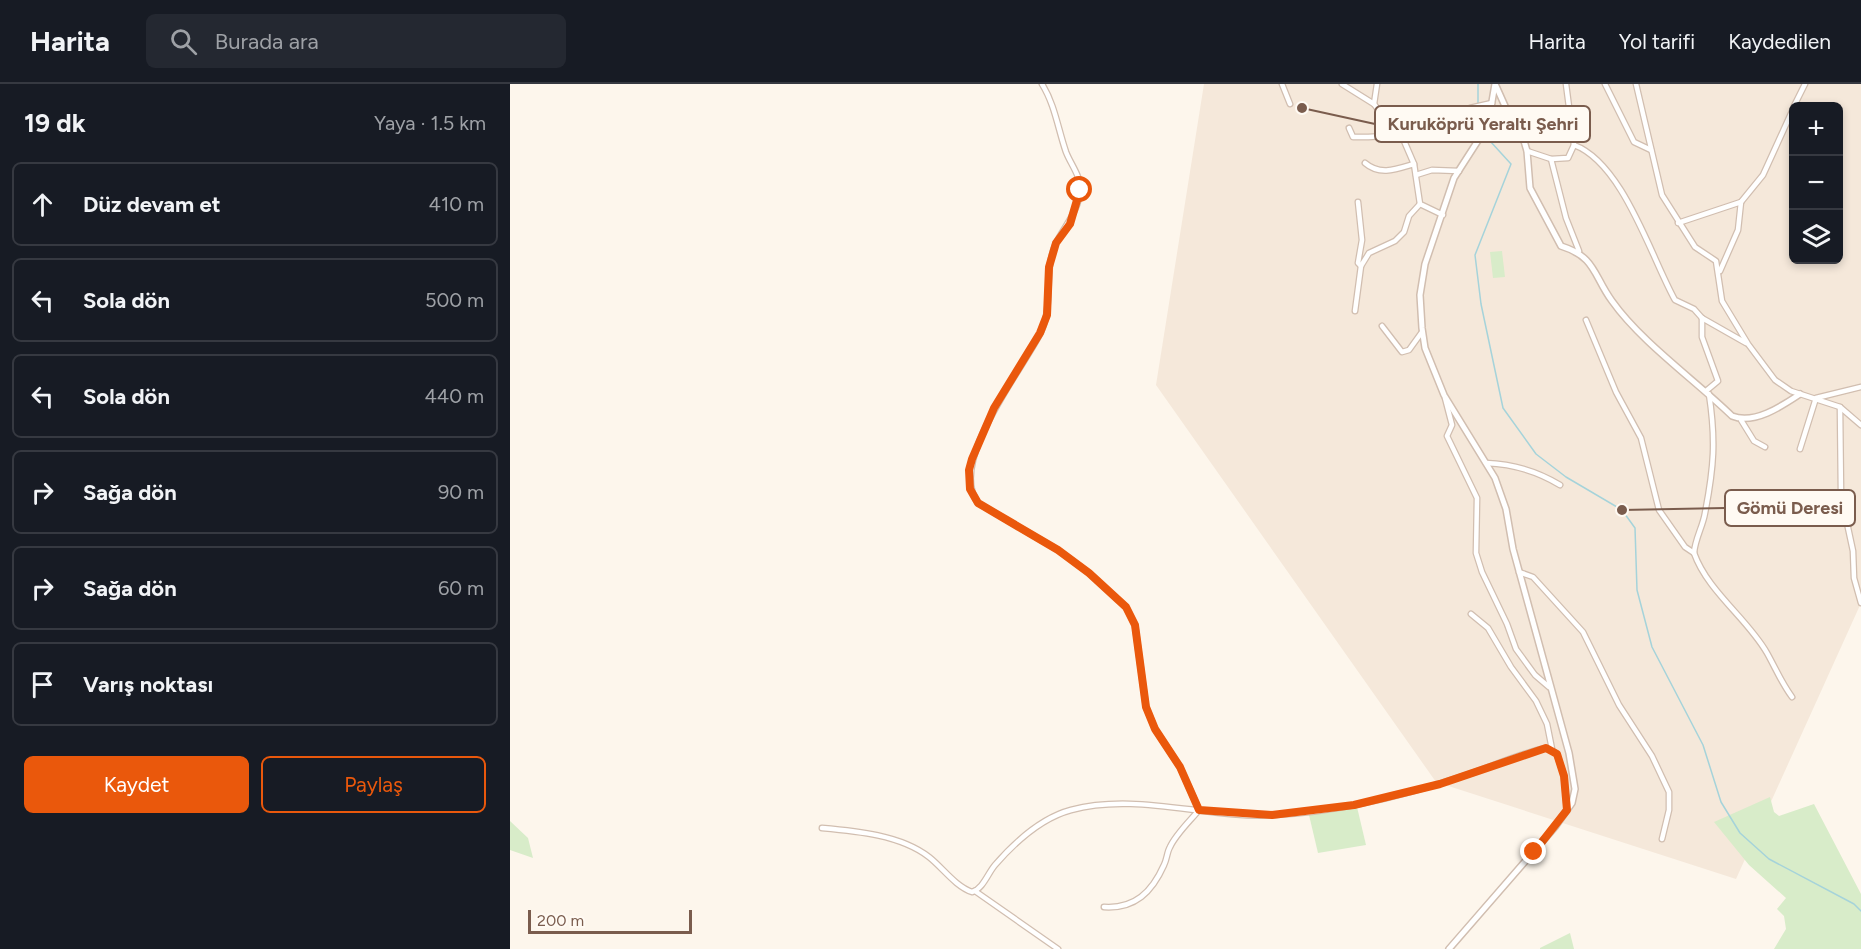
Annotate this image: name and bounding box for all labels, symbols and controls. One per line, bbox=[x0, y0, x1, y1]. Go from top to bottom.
search box bbox=[146, 14, 566, 68]
text: Harita bbox=[30, 24, 110, 58]
icon: search bbox=[167, 25, 200, 58]
text: Burada ara bbox=[215, 28, 319, 55]
text: Harita bbox=[1529, 29, 1586, 54]
text: Yol tarifi bbox=[1619, 29, 1695, 54]
text: Kaydedilen bbox=[1728, 29, 1831, 54]
map controls bbox=[1789, 102, 1843, 264]
button: + bbox=[1789, 102, 1843, 156]
callout: Kuruköprü Yeraltı Şehri bbox=[1375, 106, 1590, 142]
text: 19 dk bbox=[24, 107, 86, 139]
text: Yaya · 1.5 km bbox=[374, 111, 486, 135]
text: Kuruköprü Yeraltı Şehri bbox=[1388, 113, 1578, 135]
button: − bbox=[1789, 156, 1843, 210]
route start bbox=[1066, 176, 1092, 202]
icon: ahead bbox=[26, 188, 59, 221]
text: Düz devam et bbox=[83, 191, 220, 218]
text: 410 m bbox=[429, 192, 484, 216]
button: layers bbox=[1789, 210, 1843, 264]
icon: left bbox=[26, 284, 59, 317]
text: Sola dön bbox=[83, 287, 170, 314]
text: 500 m bbox=[425, 288, 484, 312]
icon: left bbox=[26, 380, 59, 413]
text: Sola dön bbox=[83, 383, 170, 410]
text: 440 m bbox=[424, 384, 484, 408]
icon: right bbox=[26, 476, 59, 509]
text: Sağa dön bbox=[83, 479, 177, 506]
text: 90 m bbox=[438, 480, 484, 504]
callout: Gömü Deresi bbox=[1725, 490, 1855, 526]
text: Gömü Deresi bbox=[1737, 497, 1843, 519]
icon: right bbox=[26, 572, 59, 605]
text: Sağa dön bbox=[83, 575, 177, 602]
text: 60 m bbox=[438, 576, 484, 600]
icon: arrive bbox=[26, 668, 59, 701]
text: Varış noktası bbox=[83, 671, 213, 698]
button: Kaydet bbox=[24, 756, 249, 813]
button: Paylaş bbox=[261, 756, 486, 813]
route end bbox=[1520, 838, 1546, 864]
scale bar bbox=[528, 907, 692, 934]
text: 200 m bbox=[537, 911, 584, 930]

